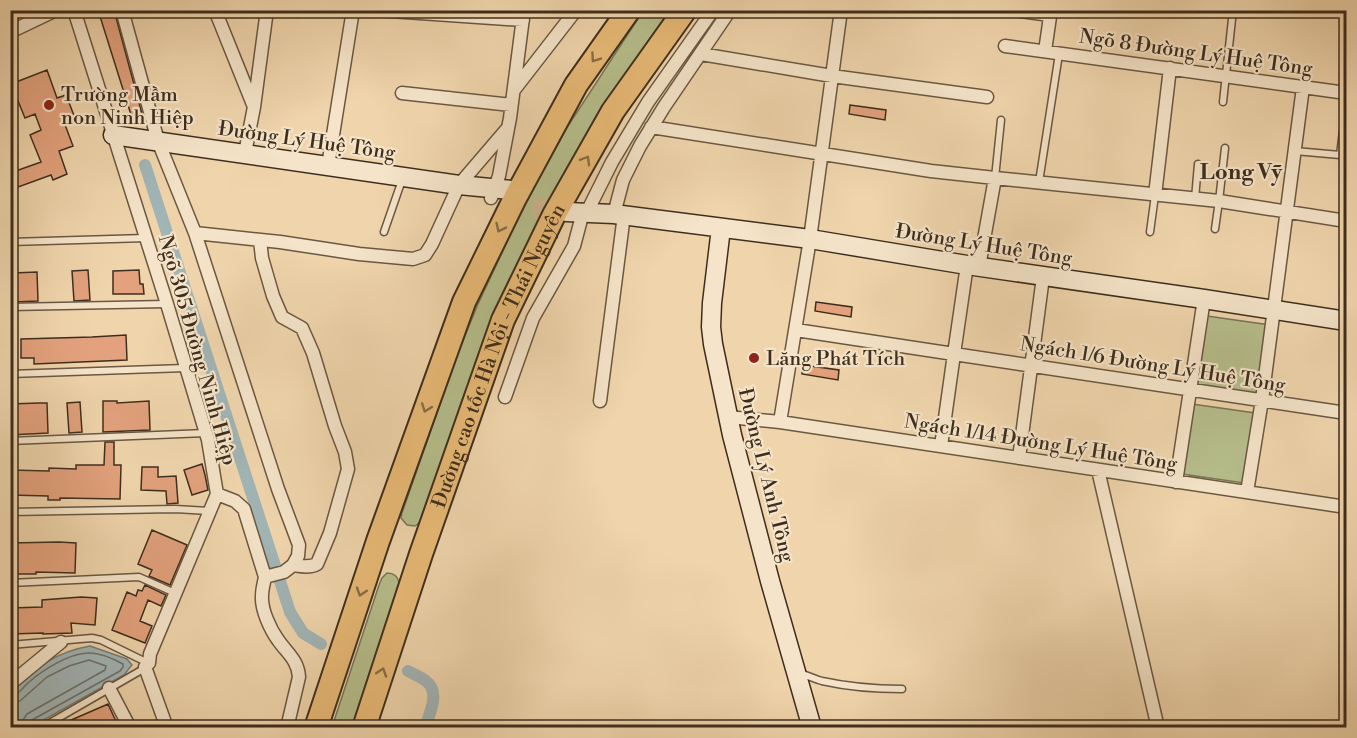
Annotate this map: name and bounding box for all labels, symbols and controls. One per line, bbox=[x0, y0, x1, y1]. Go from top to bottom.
street label: Ngõ 8 Đường Lý Huệ Tông bbox=[1077, 25, 1315, 82]
one-way arrow bbox=[591, 52, 602, 63]
place label: Trường Mầm non Ninh Hiệp bbox=[61, 83, 194, 131]
marker: Trường Mầm non Ninh Hiệp bbox=[42, 98, 56, 112]
street label: Đường Lý Huệ Tông bbox=[217, 117, 398, 166]
one-way arrow bbox=[578, 156, 590, 166]
district label: Long Vỹ bbox=[1200, 159, 1283, 186]
street label: Đường cao tốc Hà Nội - Thái Nguyên bbox=[427, 200, 572, 512]
street label: Đường Lý Huệ Tông bbox=[894, 219, 1075, 272]
one-way arrow bbox=[496, 222, 508, 233]
street label: Ngõ 305 Đường Ninh Hiệp bbox=[152, 232, 241, 468]
street label: Ngách 1/6 Đường Lý Huệ Tông bbox=[1018, 332, 1288, 399]
place label: Lăng Phát Tích bbox=[766, 347, 905, 372]
marker: Lăng Phát Tích bbox=[747, 351, 761, 365]
street label: Đường Lý Anh Tông bbox=[732, 386, 799, 566]
one-way arrow bbox=[421, 402, 433, 413]
street label: Ngách 1/14 Đường Lý Huệ Tông bbox=[902, 410, 1180, 478]
one-way arrow bbox=[356, 586, 368, 597]
one-way arrow bbox=[375, 667, 388, 678]

